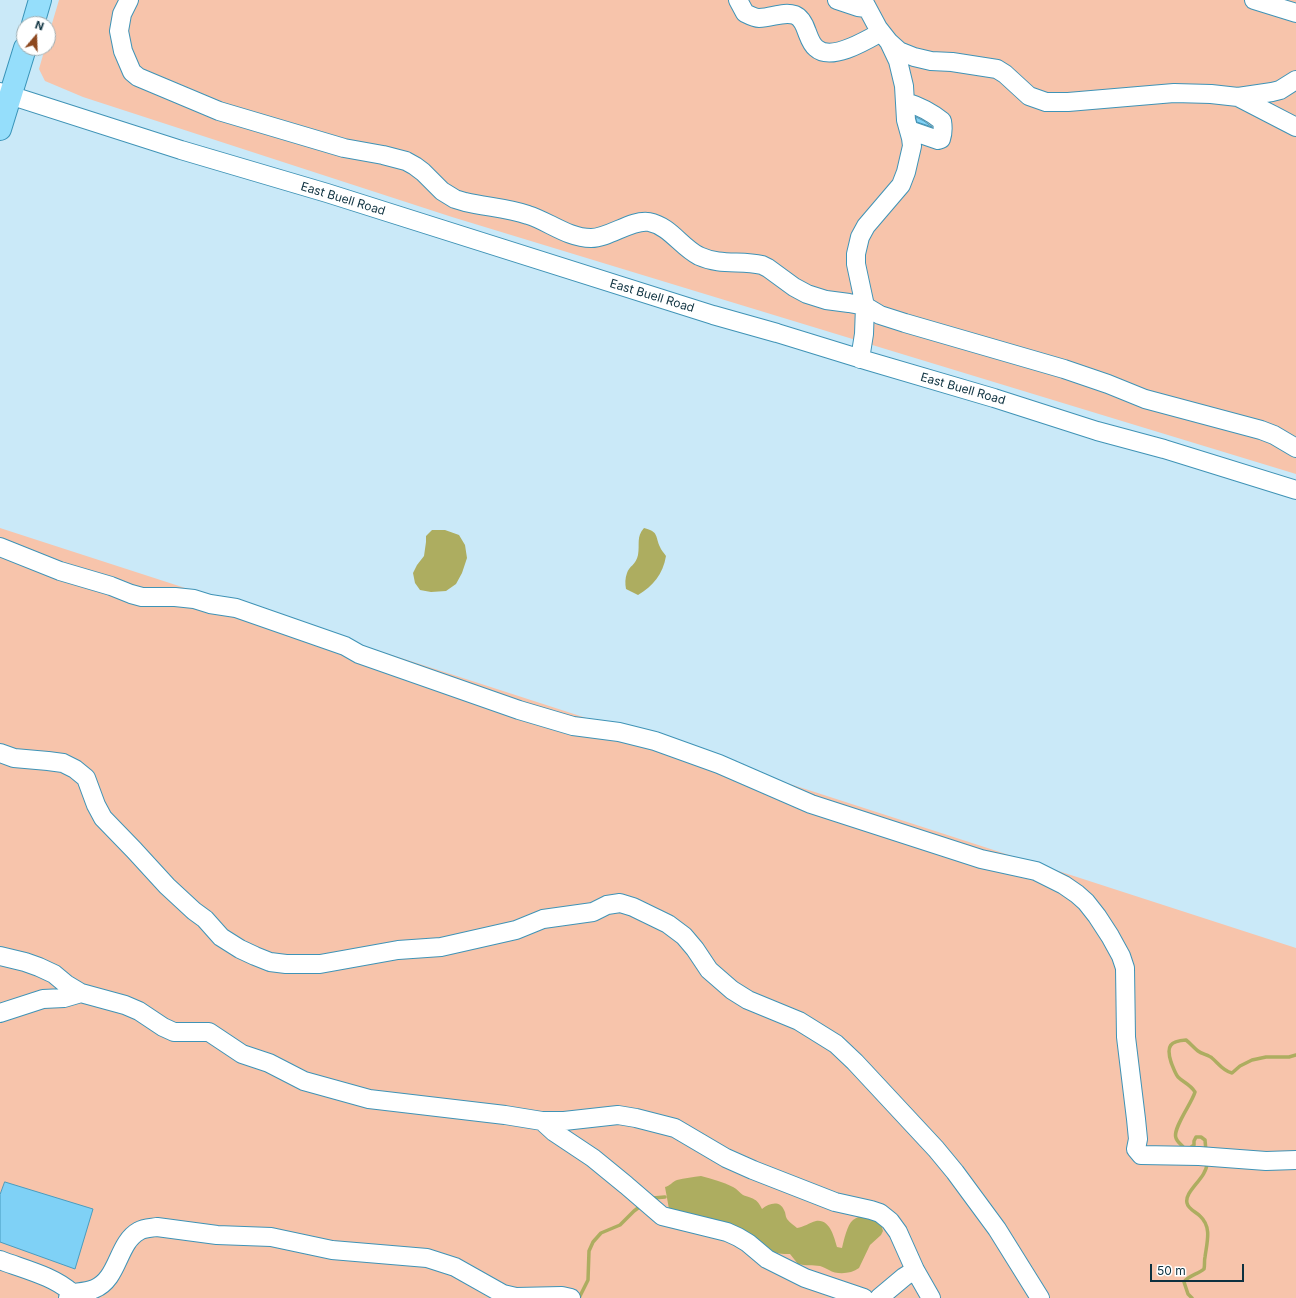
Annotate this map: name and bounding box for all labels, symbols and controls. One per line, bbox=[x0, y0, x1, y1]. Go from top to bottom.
north arrow bbox=[16, 16, 56, 56]
text: N bbox=[33, 18, 46, 34]
street label: East Buell Road bbox=[299, 179, 387, 219]
street label: East Buell Road bbox=[608, 276, 696, 316]
street label: East Buell Road bbox=[919, 370, 1007, 408]
scale bar bbox=[1152, 1256, 1246, 1282]
text: 50 m bbox=[1157, 1263, 1186, 1278]

